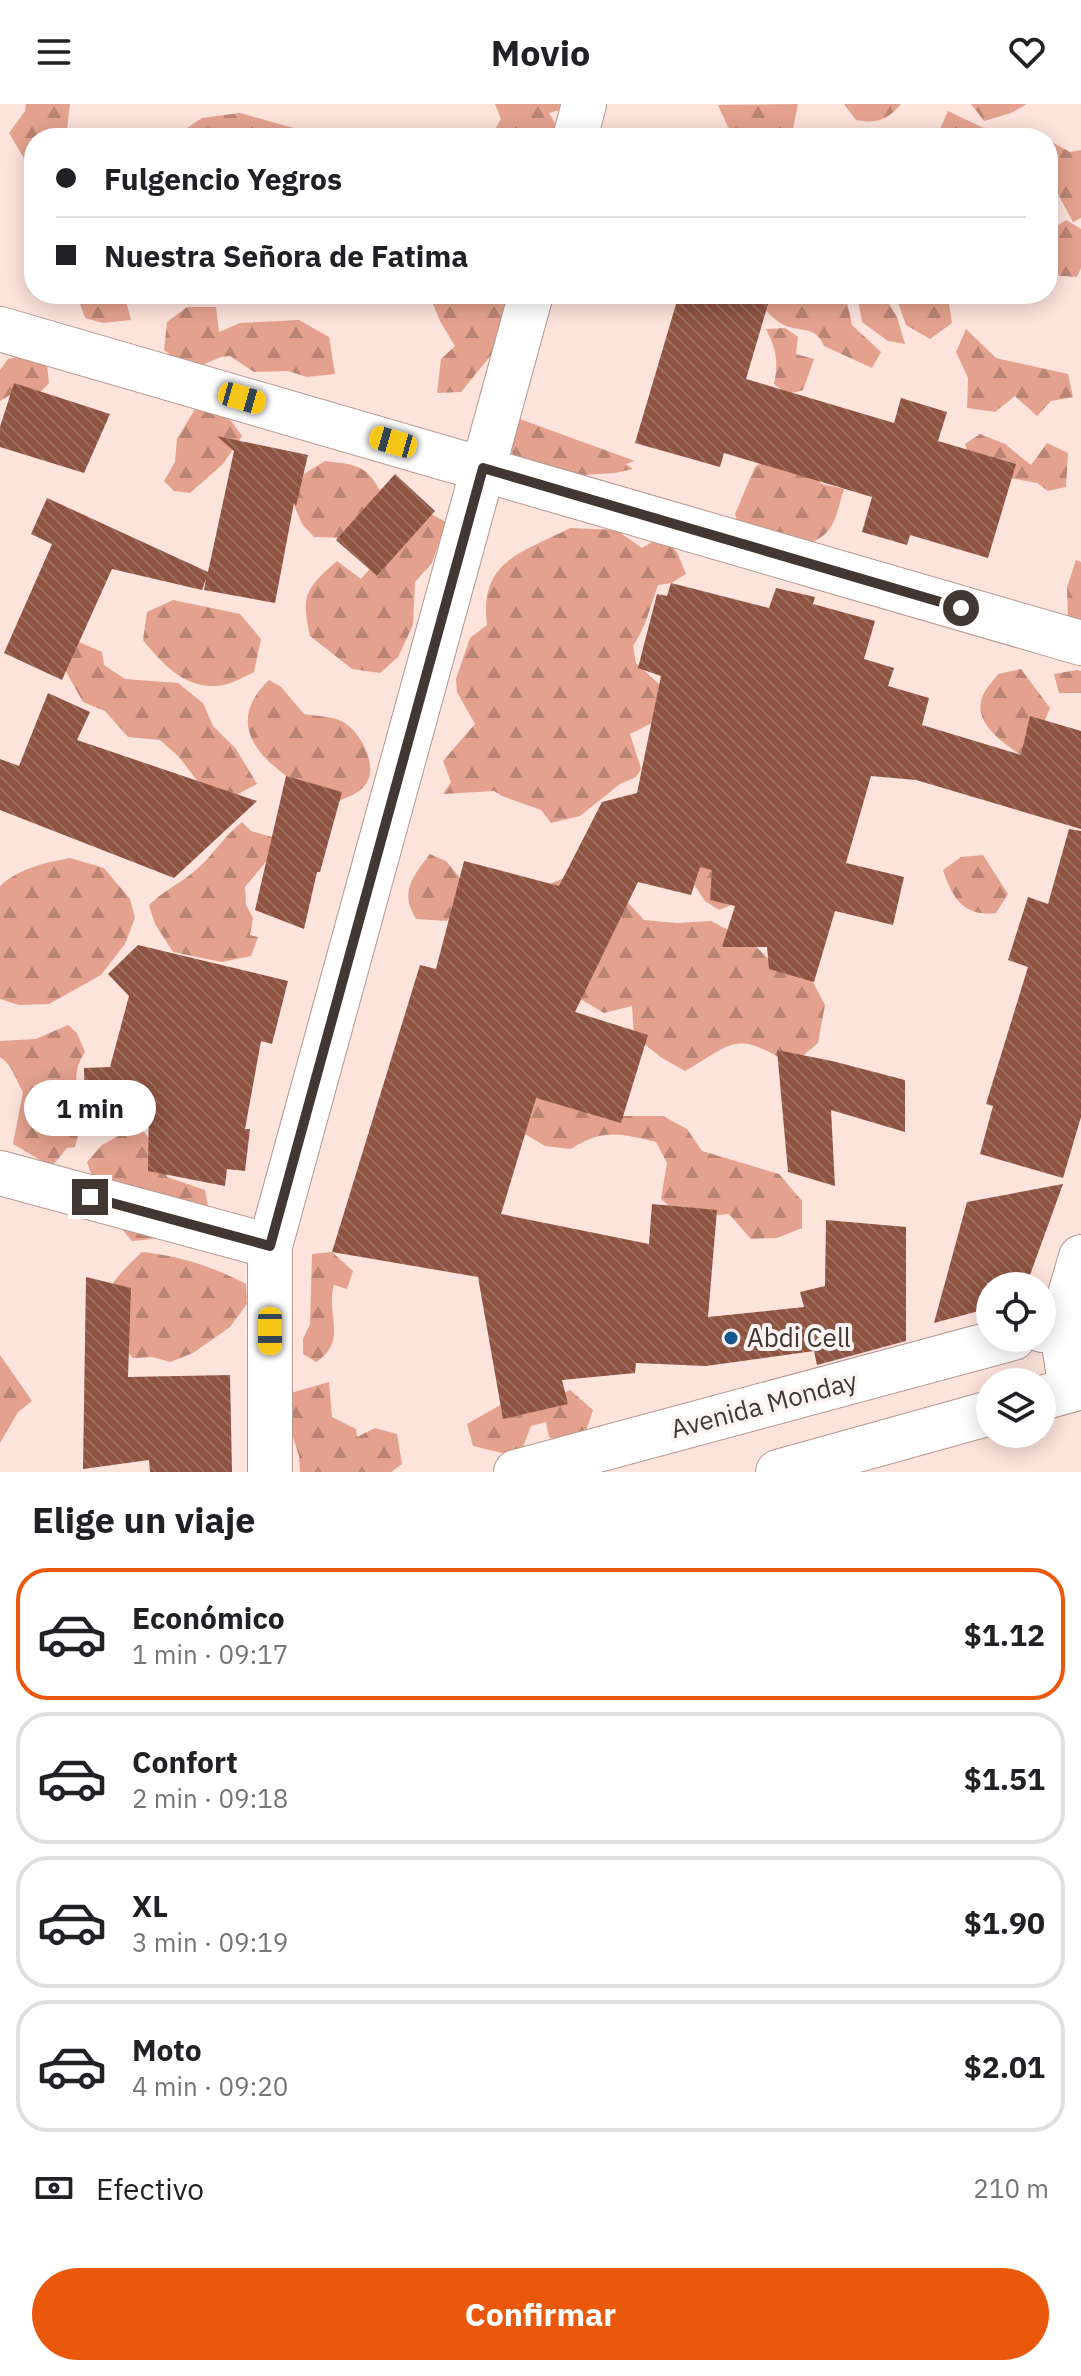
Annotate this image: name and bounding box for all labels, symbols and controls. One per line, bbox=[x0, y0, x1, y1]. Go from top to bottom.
text: Movio bbox=[491, 29, 590, 76]
icon: menu bbox=[32, 30, 76, 74]
icon: heart bbox=[1005, 30, 1049, 74]
text: Fulgencio Yegros bbox=[104, 159, 342, 198]
text: Nuestra Señora de Fatima bbox=[104, 236, 468, 275]
car bbox=[216, 380, 268, 416]
car bbox=[367, 424, 419, 460]
route start bbox=[943, 590, 979, 626]
callout: 1 min bbox=[24, 1081, 156, 1137]
text: 1 min bbox=[56, 1091, 124, 1125]
route end bbox=[72, 1179, 108, 1215]
map controls bbox=[976, 1272, 1056, 1448]
button: locate bbox=[976, 1272, 1056, 1352]
car bbox=[258, 1307, 282, 1355]
place label: Abdi Cell bbox=[747, 1320, 851, 1354]
marker: Abdi Cell bbox=[722, 1329, 740, 1347]
street label: Avenida Monday bbox=[667, 1363, 861, 1445]
button: layers bbox=[976, 1368, 1056, 1448]
text: Elige un viaje bbox=[32, 1496, 256, 1543]
icon: car bbox=[36, 1598, 108, 1670]
text: Económico bbox=[132, 1598, 285, 1637]
text: $1.12 bbox=[964, 1615, 1045, 1654]
text: 1 min · 09:17 bbox=[132, 1637, 288, 1671]
icon: car bbox=[36, 1742, 108, 1814]
text: Confort bbox=[132, 1742, 238, 1781]
text: $1.51 bbox=[964, 1759, 1045, 1798]
text: 2 min · 09:18 bbox=[132, 1781, 288, 1815]
icon: car bbox=[36, 1886, 108, 1958]
text: XL bbox=[132, 1886, 168, 1925]
text: $1.90 bbox=[964, 1903, 1045, 1942]
text: 3 min · 09:19 bbox=[132, 1925, 288, 1959]
icon: car bbox=[36, 2030, 108, 2102]
text: Moto bbox=[132, 2030, 202, 2069]
text: $2.01 bbox=[964, 2047, 1045, 2086]
text: 4 min · 09:20 bbox=[132, 2069, 288, 2103]
icon: cash bbox=[32, 2166, 76, 2210]
text: Efectivo bbox=[96, 2169, 204, 2208]
text: 210 m bbox=[973, 2171, 1049, 2205]
button: Confirmar bbox=[32, 2268, 1049, 2360]

